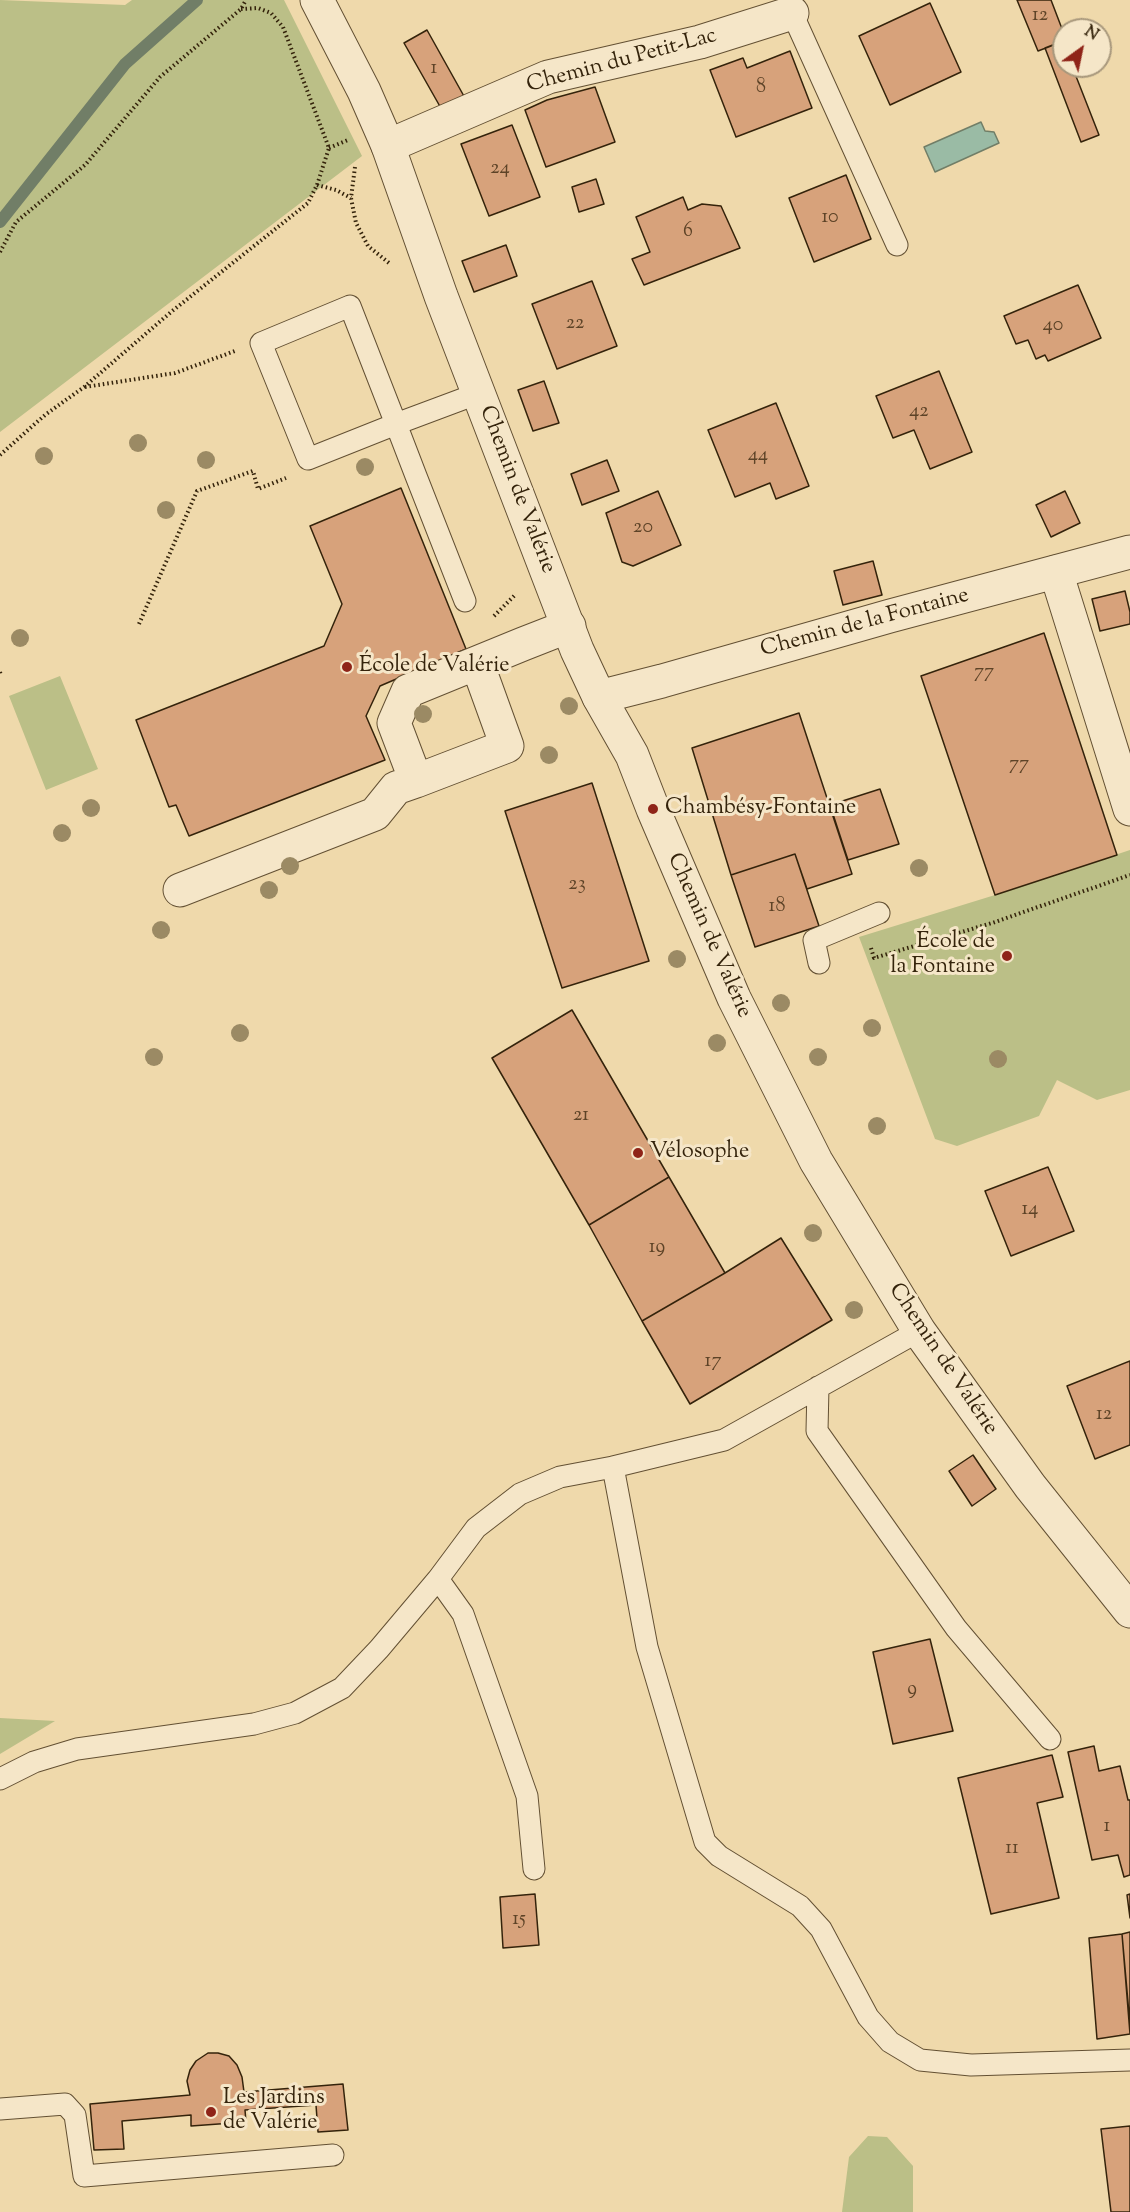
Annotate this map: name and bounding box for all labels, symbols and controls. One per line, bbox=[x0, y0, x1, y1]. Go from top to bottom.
house number: 12 bbox=[1032, 5, 1048, 29]
north arrow bbox=[1052, 18, 1112, 78]
text: N bbox=[1079, 21, 1103, 47]
street label: Chemin du Petit-Lac bbox=[524, 24, 720, 100]
house number: 1 bbox=[431, 58, 437, 82]
house number: 8 bbox=[756, 77, 766, 101]
house number: 24 bbox=[490, 158, 510, 182]
house number: 10 bbox=[821, 207, 839, 231]
house number: 6 bbox=[683, 221, 693, 245]
house number: 22 bbox=[566, 313, 584, 337]
house number: 40 bbox=[1043, 315, 1063, 339]
house number: 42 bbox=[909, 401, 929, 425]
street label: Chemin de Valérie bbox=[472, 402, 560, 578]
house number: 44 bbox=[748, 445, 768, 469]
house number: 20 bbox=[633, 517, 653, 541]
street label: Chemin de la Fontaine bbox=[758, 583, 972, 665]
place label: École de Valérie bbox=[359, 654, 510, 680]
marker: École de Valérie bbox=[340, 660, 354, 674]
house number: 77 bbox=[974, 662, 994, 686]
house number: 77 bbox=[1009, 754, 1029, 778]
place label: Chambésy-Fontaine bbox=[665, 796, 856, 822]
marker: Chambésy-Fontaine bbox=[646, 802, 660, 816]
street label: Chemin de Valérie bbox=[660, 850, 756, 1022]
house number: 23 bbox=[568, 874, 586, 898]
house number: 18 bbox=[769, 896, 785, 920]
place label: École de la Fontaine bbox=[890, 930, 995, 981]
marker: École de la Fontaine bbox=[1000, 949, 1014, 963]
house number: 21 bbox=[573, 1105, 589, 1129]
place label: Vélosophe bbox=[650, 1140, 749, 1166]
marker: Vélosophe bbox=[631, 1146, 645, 1160]
house number: 14 bbox=[1022, 1199, 1038, 1223]
house number: 19 bbox=[649, 1237, 665, 1261]
street label: Chemin de Valérie bbox=[881, 1279, 1003, 1441]
house number: 17 bbox=[705, 1351, 721, 1375]
house number: 12 bbox=[1096, 1404, 1112, 1428]
house number: 9 bbox=[907, 1679, 917, 1703]
house number: 1 bbox=[1104, 1816, 1110, 1840]
house number: 11 bbox=[1005, 1838, 1019, 1862]
house number: 15 bbox=[512, 1909, 526, 1933]
place label: Les Jardins de Valérie bbox=[223, 2086, 325, 2138]
marker: Les Jardins de Valérie bbox=[204, 2105, 218, 2119]

